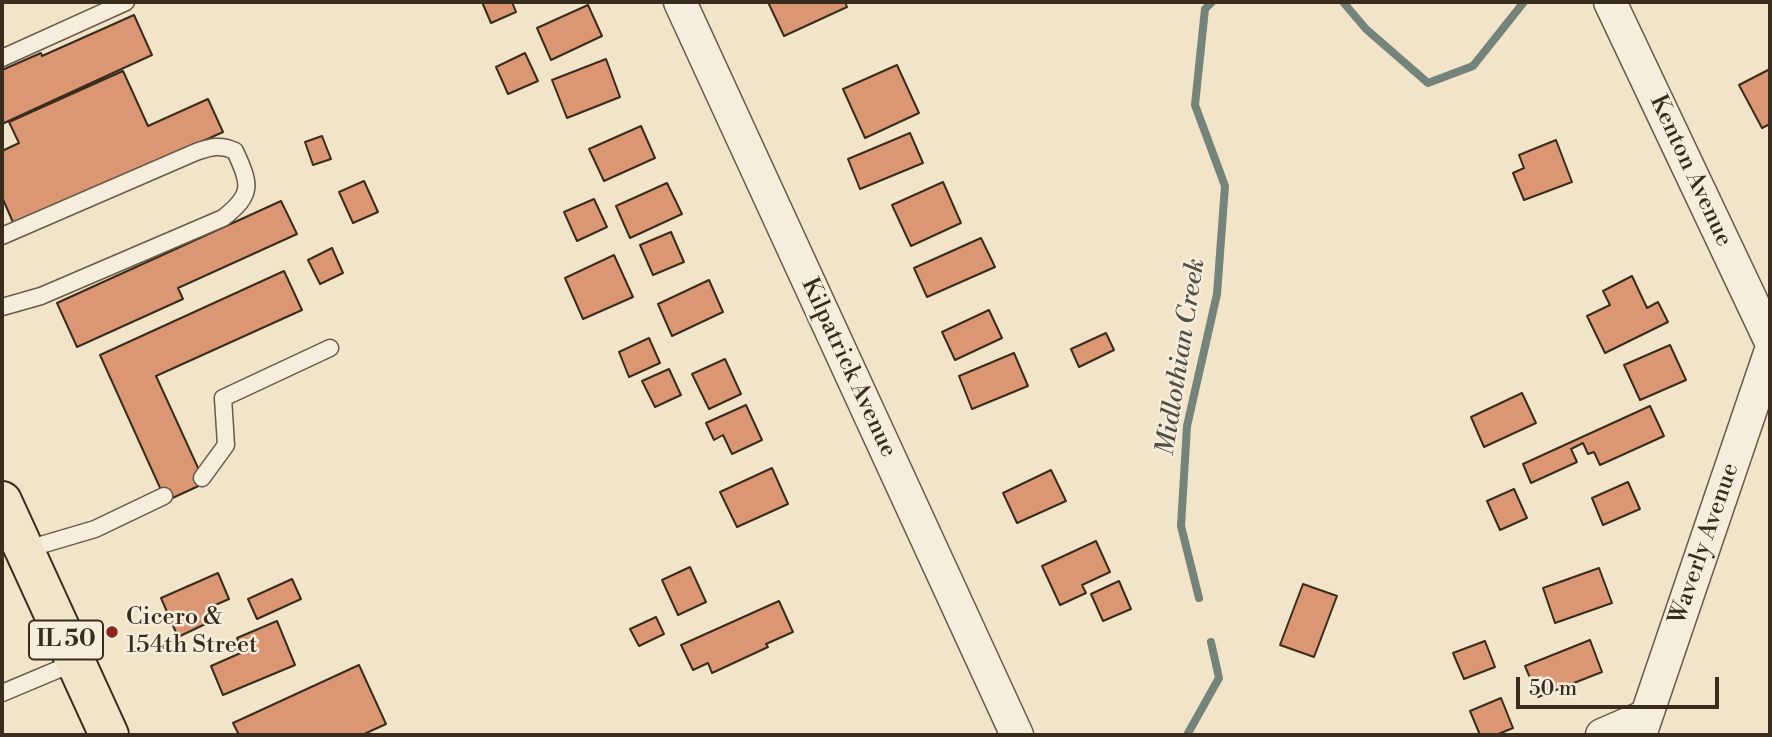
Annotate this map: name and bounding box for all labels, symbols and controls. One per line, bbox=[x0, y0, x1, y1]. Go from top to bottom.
street label: Kenton Avenue bbox=[1642, 91, 1738, 251]
water label: Midlothian Creek bbox=[1151, 256, 1213, 458]
street label: Kilpatrick Avenue bbox=[794, 274, 902, 462]
street label: Waverly Avenue bbox=[1664, 460, 1746, 628]
place label: Cicero & 154th Street bbox=[126, 604, 258, 660]
road number: IL 50 bbox=[29, 620, 103, 660]
marker: Cicero & 154th Street bbox=[104, 624, 120, 640]
scale bar bbox=[1520, 664, 1723, 708]
text: 50 m bbox=[1529, 676, 1577, 702]

